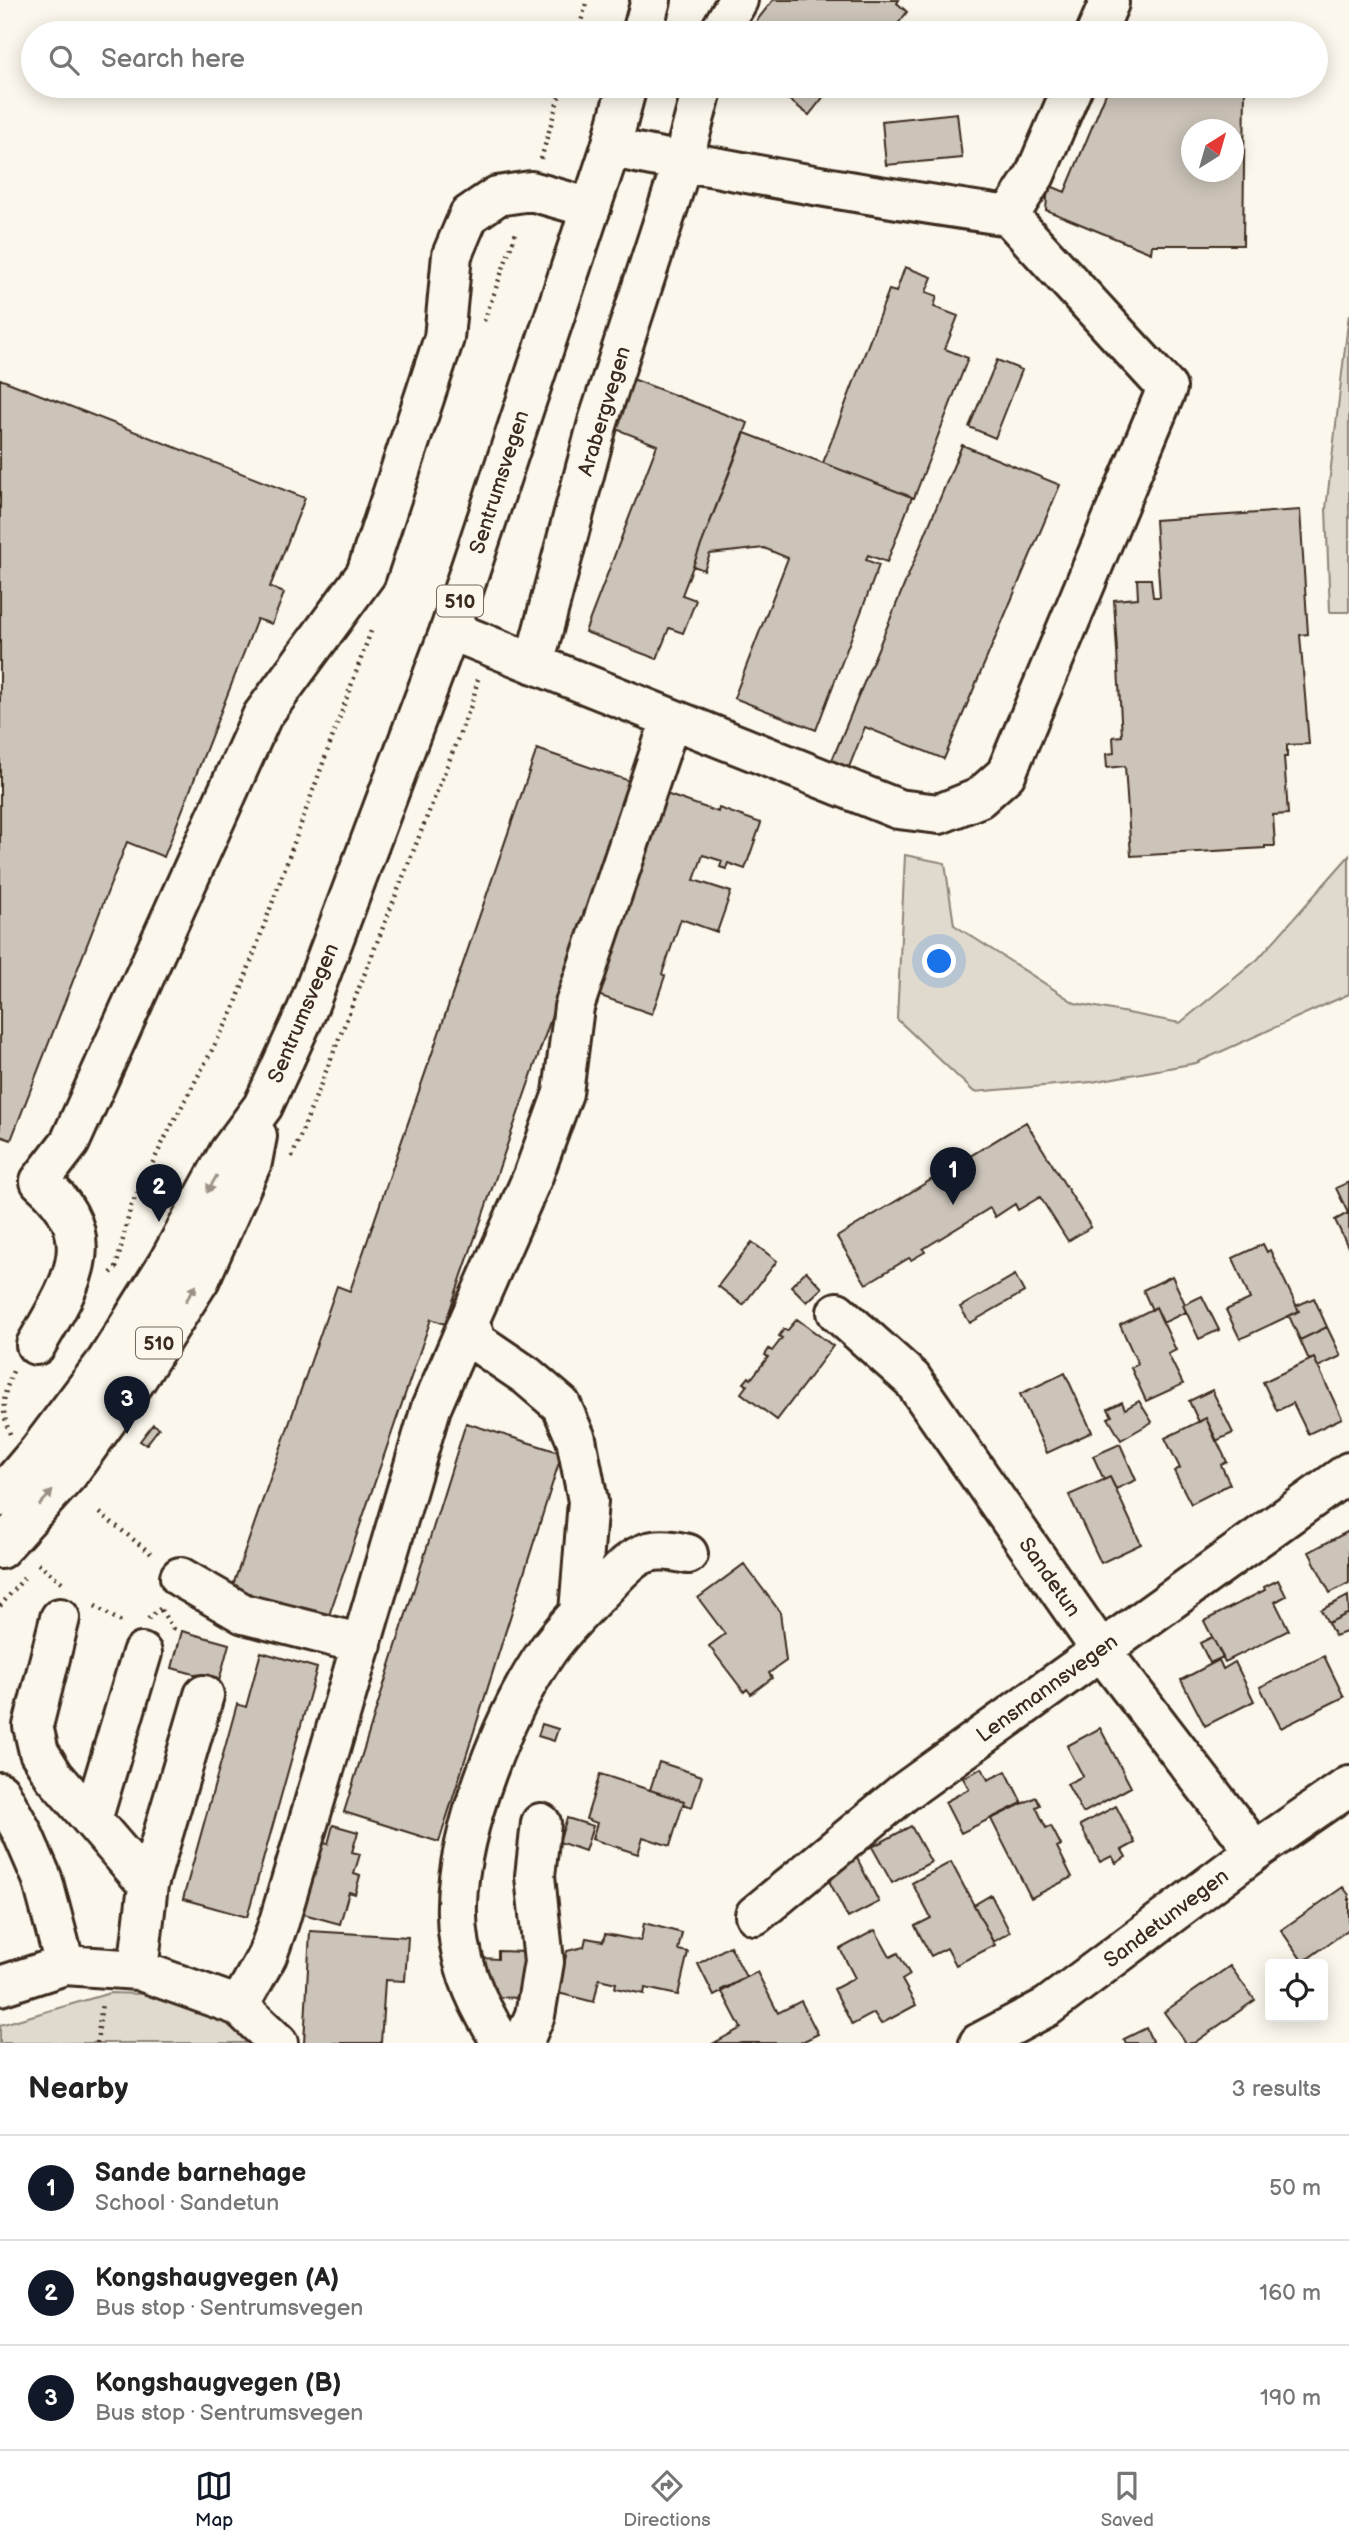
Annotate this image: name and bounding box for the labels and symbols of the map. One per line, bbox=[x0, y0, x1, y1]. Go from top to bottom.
north arrow bbox=[1181, 119, 1244, 182]
street label: Arabergvegen bbox=[573, 343, 636, 479]
street label: Sentrumsvegen bbox=[465, 407, 534, 557]
road number: 510 bbox=[437, 586, 483, 616]
street label: Sentrumsvegen bbox=[263, 940, 344, 1087]
your location bbox=[922, 944, 956, 978]
pin: 1 bbox=[930, 1147, 976, 1205]
pin: 2 bbox=[136, 1164, 182, 1222]
one-way arrow bbox=[206, 1174, 218, 1193]
one-way arrow bbox=[185, 1283, 198, 1302]
road number: 510 bbox=[136, 1328, 182, 1358]
pin: 3 bbox=[104, 1376, 150, 1434]
one-way arrow bbox=[38, 1489, 54, 1507]
street label: Sandetun bbox=[1013, 1533, 1086, 1622]
street label: Lensmannsvegen bbox=[972, 1629, 1123, 1748]
street label: Sandetunvegen bbox=[1099, 1863, 1234, 1973]

